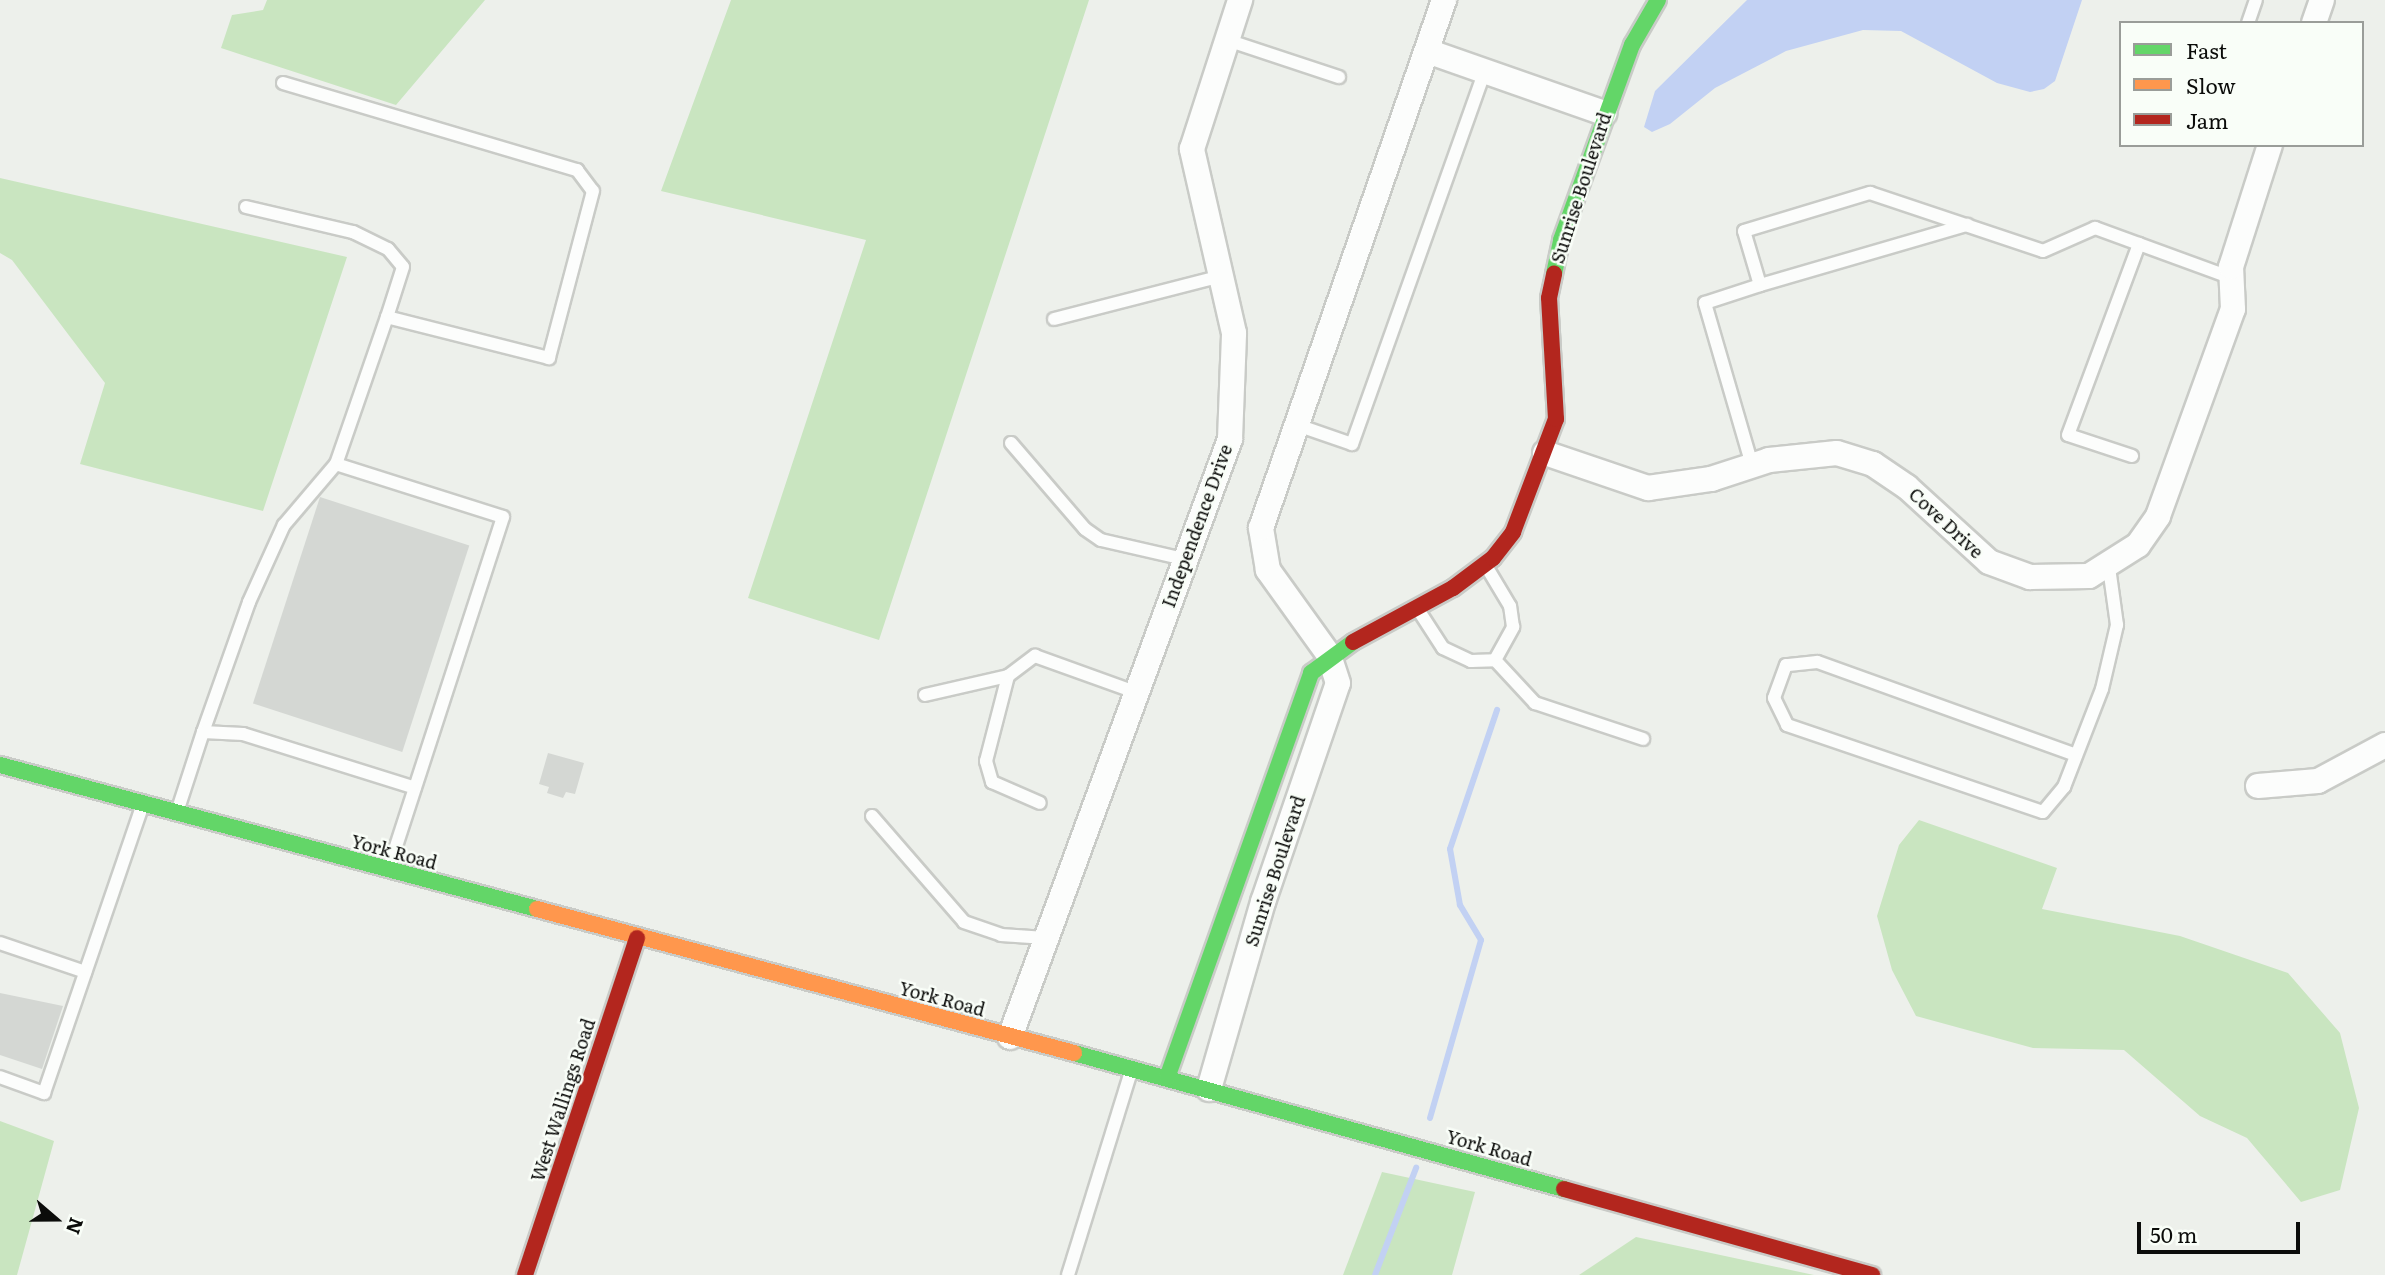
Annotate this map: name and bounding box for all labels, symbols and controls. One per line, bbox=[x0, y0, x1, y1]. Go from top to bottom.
legend bbox=[2119, 21, 2364, 147]
text: Fast bbox=[2186, 34, 2227, 65]
text: Slow bbox=[2186, 69, 2236, 100]
text: Jam bbox=[2186, 104, 2228, 135]
street label: Sunrise Boulevard bbox=[1546, 110, 1616, 266]
street label: Independence Drive bbox=[1157, 441, 1237, 611]
street label: Cove Drive bbox=[1905, 483, 1987, 563]
street label: Sunrise Boulevard bbox=[1240, 793, 1310, 949]
street label: York Road bbox=[349, 830, 439, 874]
street label: York Road bbox=[897, 977, 987, 1021]
street label: West Wallings Road bbox=[526, 1016, 600, 1184]
street label: York Road bbox=[1444, 1125, 1534, 1171]
north arrow bbox=[21, 1184, 91, 1254]
scale bar bbox=[2140, 1208, 2303, 1252]
text: N bbox=[60, 1214, 92, 1238]
text: 50 m bbox=[2150, 1218, 2197, 1249]

